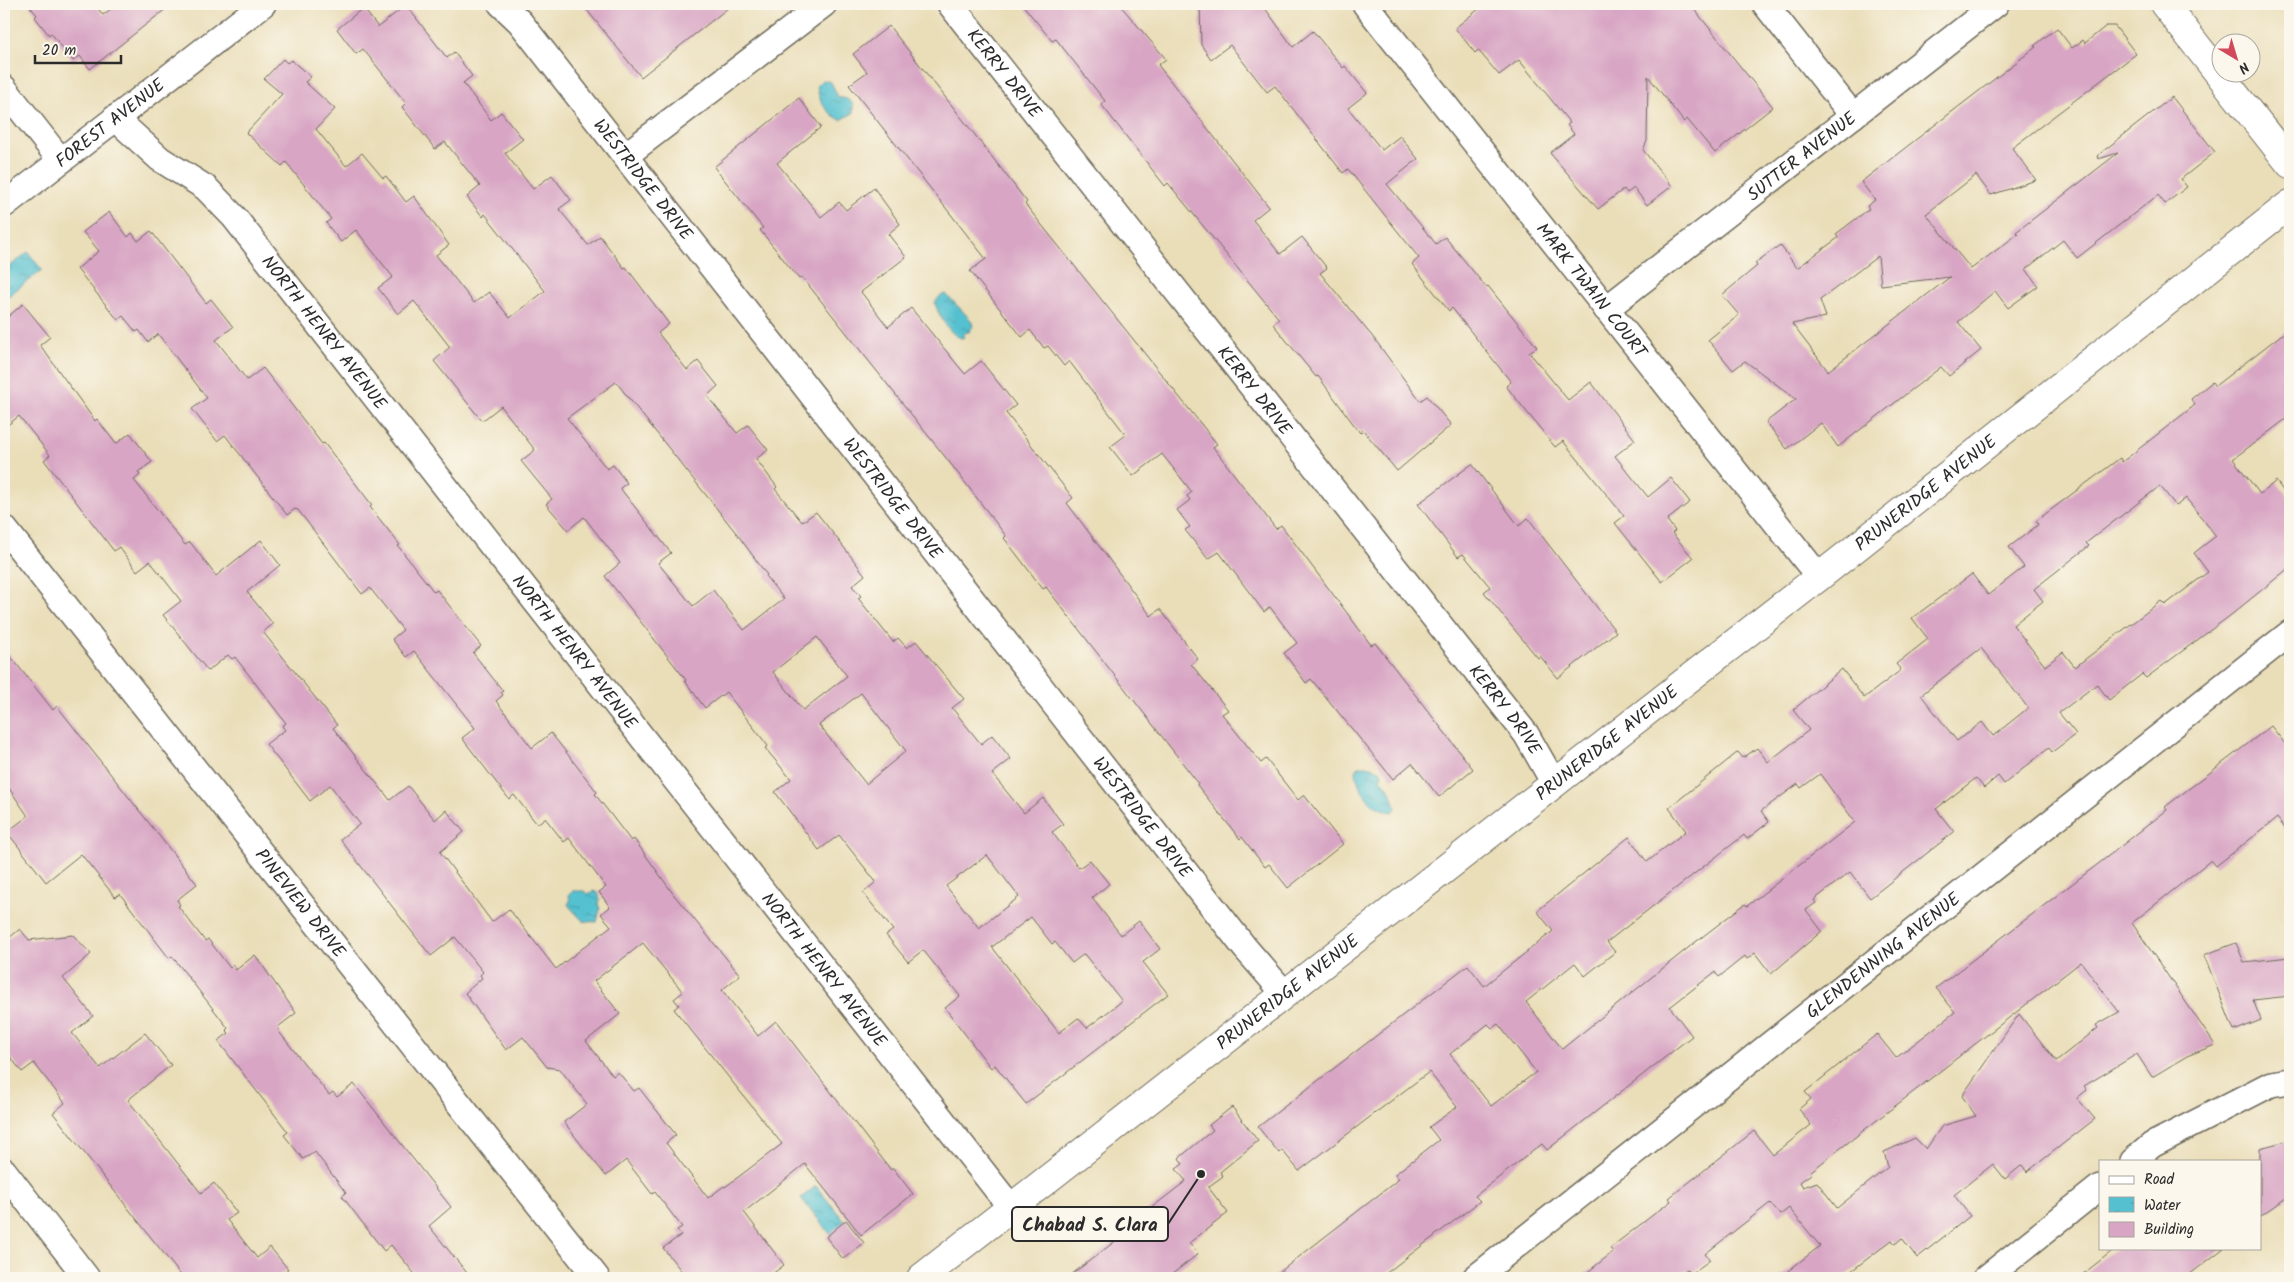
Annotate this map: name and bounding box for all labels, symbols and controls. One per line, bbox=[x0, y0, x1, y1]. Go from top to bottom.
street label: KERRY DRIVE bbox=[959, 23, 1048, 126]
scale bar bbox=[35, 32, 121, 64]
north arrow bbox=[2212, 32, 2262, 82]
text: 20 m bbox=[42, 39, 76, 63]
text: N bbox=[2233, 56, 2254, 79]
street label: FOREST AVENUE bbox=[50, 72, 172, 176]
street label: SUTTER AVENUE bbox=[1741, 105, 1864, 210]
street label: WESTRIDGE DRIVE bbox=[585, 113, 699, 248]
street label: MARK TWAIN COURT bbox=[1528, 217, 1654, 366]
street label: NORTH HENRY AVENUE bbox=[253, 249, 394, 417]
street label: KERRY DRIVE bbox=[1209, 340, 1299, 443]
street label: PRUNERIDGE AVENUE bbox=[1849, 428, 2004, 560]
street label: WESTRIDGE DRIVE bbox=[835, 432, 949, 567]
street label: NORTH HENRY AVENUE bbox=[504, 569, 644, 737]
street label: KERRY DRIVE bbox=[1460, 659, 1548, 761]
street label: PRUNERIDGE AVENUE bbox=[1530, 678, 1686, 809]
street label: WESTRIDGE DRIVE bbox=[1084, 751, 1199, 886]
street label: PINEVIEW DRIVE bbox=[247, 843, 352, 965]
street label: GLENDENNING AVENUE bbox=[1800, 886, 1968, 1027]
street label: NORTH HENRY AVENUE bbox=[753, 887, 893, 1055]
street label: PRUNERIDGE AVENUE bbox=[1211, 928, 1367, 1058]
legend bbox=[2099, 1160, 2262, 1250]
text: Road bbox=[2144, 1168, 2175, 1192]
text: Water bbox=[2144, 1194, 2181, 1218]
callout: Chabad S. Clara bbox=[1012, 1207, 1168, 1241]
text: Chabad S. Clara bbox=[1022, 1211, 1158, 1241]
text: Building bbox=[2144, 1218, 2194, 1242]

